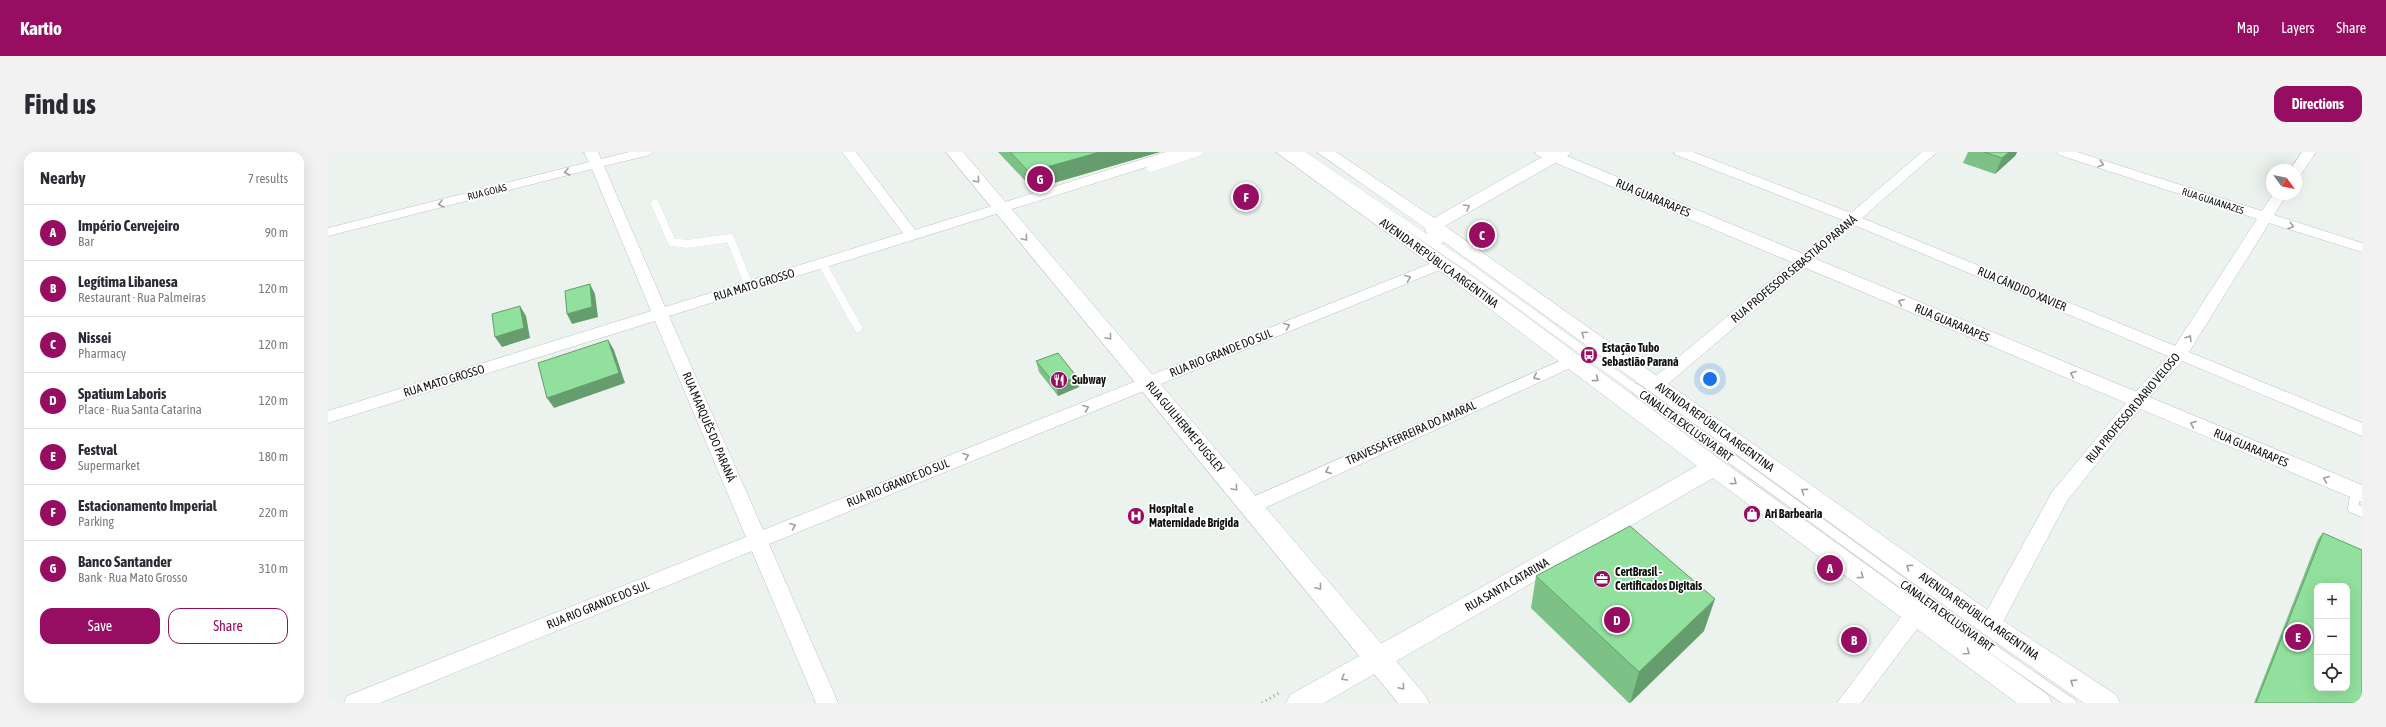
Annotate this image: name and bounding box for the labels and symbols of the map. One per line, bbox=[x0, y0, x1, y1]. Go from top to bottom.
one-way arrow bbox=[2097, 159, 2104, 168]
pin: G bbox=[1027, 164, 1053, 194]
north arrow bbox=[2266, 164, 2302, 200]
one-way arrow bbox=[563, 167, 570, 176]
one-way arrow bbox=[973, 175, 980, 183]
street label: RUA GUARARAPES bbox=[1614, 176, 1692, 220]
street label: RUA GOIÁS bbox=[466, 182, 508, 202]
pin: F bbox=[1233, 182, 1259, 212]
street label: RUA GUAIANAZES bbox=[2181, 186, 2245, 216]
one-way arrow bbox=[437, 199, 444, 208]
one-way arrow bbox=[1463, 205, 1470, 212]
street label: RUA PROFESSOR SEBASTIÃO PARANÁ bbox=[1728, 212, 1860, 326]
street label: AVENIDA REPÚBLICA ARGENTINA bbox=[1377, 215, 1501, 311]
pin: C bbox=[1469, 220, 1495, 250]
one-way arrow bbox=[2287, 221, 2294, 230]
one-way arrow bbox=[1021, 233, 1028, 240]
street label: RUA CÂNDIDO XAVIER bbox=[1975, 264, 2069, 314]
street label: RUA MATO GROSSO bbox=[712, 266, 796, 304]
one-way arrow bbox=[1404, 274, 1411, 282]
one-way arrow bbox=[1898, 299, 1906, 307]
street label: RUA GUARARAPES bbox=[1913, 301, 1991, 345]
one-way arrow bbox=[1284, 323, 1291, 331]
street label: RUA RIO GRANDE DO SUL bbox=[1168, 326, 1275, 380]
one-way arrow bbox=[1581, 331, 1588, 339]
one-way arrow bbox=[1104, 333, 1111, 340]
one-way arrow bbox=[2184, 335, 2191, 342]
place label: Estação Tubo Sebastião Paraná bbox=[1602, 341, 1679, 369]
bus stop icon: Estação Tubo Sebastião Paraná bbox=[1579, 345, 1599, 365]
street label: RUA PROFESSOR DARIO VELOSO bbox=[2083, 350, 2183, 466]
street label: RUA MATO GROSSO bbox=[402, 362, 486, 400]
your location bbox=[1700, 369, 1720, 389]
street label: RUA MARQUÊS DO PARANÁ bbox=[680, 370, 739, 484]
restaurant icon: Subway bbox=[1049, 370, 1069, 390]
one-way arrow bbox=[2069, 370, 2076, 378]
one-way arrow bbox=[1533, 372, 1540, 380]
place label: Subway bbox=[1072, 373, 1106, 387]
one-way arrow bbox=[1592, 374, 1599, 381]
street label: RUA GUILHERME PUGSLEY bbox=[1143, 379, 1227, 476]
street label: AVENIDA REPÚBLICA ARGENTINA bbox=[1653, 379, 1777, 475]
street label: CANALETA EXCLUSIVA BRT bbox=[1637, 387, 1736, 465]
street label: TRAVESSA FERREIRA DO AMARAL bbox=[1344, 398, 1478, 468]
one-way arrow bbox=[1083, 404, 1090, 412]
one-way arrow bbox=[2190, 420, 2197, 428]
street label: RUA GUARARAPES bbox=[2212, 426, 2290, 470]
one-way arrow bbox=[962, 453, 969, 461]
street label: RUA RIO GRANDE DO SUL bbox=[845, 456, 952, 510]
one-way arrow bbox=[1325, 466, 1333, 474]
one-way arrow bbox=[2323, 475, 2330, 483]
one-way arrow bbox=[1730, 477, 1737, 485]
one-way arrow bbox=[1231, 483, 1238, 490]
one-way arrow bbox=[1801, 489, 1808, 496]
place label: Hospital e Maternidade Brígida bbox=[1149, 502, 1239, 530]
shop icon: Ari Barbearia bbox=[1742, 504, 1762, 524]
hospital icon: Hospital e Maternidade Brígida bbox=[1126, 506, 1146, 526]
place label: Ari Barbearia bbox=[1764, 507, 1823, 521]
one-way arrow bbox=[790, 522, 797, 530]
pin: A bbox=[1817, 553, 1843, 583]
street label: RUA SANTA CATARINA bbox=[1463, 555, 1551, 615]
place label: CertBrasil - Certificados Digitais bbox=[1615, 565, 1703, 593]
one-way arrow bbox=[1907, 565, 1914, 572]
office icon: CertBrasil - Certificados Digitais bbox=[1592, 569, 1612, 589]
street label: AVENIDA REPÚBLICA ARGENTINA bbox=[1916, 569, 2042, 663]
one-way arrow bbox=[1857, 571, 1864, 578]
street label: CANALETA EXCLUSIVA BRT bbox=[1898, 577, 1997, 655]
street label: RUA RIO GRANDE DO SUL bbox=[545, 578, 652, 632]
one-way arrow bbox=[1314, 583, 1321, 590]
pin: D bbox=[1604, 605, 1630, 635]
pin: E bbox=[2285, 622, 2311, 652]
pin: B bbox=[1841, 625, 1867, 655]
one-way arrow bbox=[1962, 647, 1969, 654]
one-way arrow bbox=[1341, 673, 1349, 680]
one-way arrow bbox=[2070, 679, 2077, 687]
one-way arrow bbox=[1398, 683, 1405, 690]

